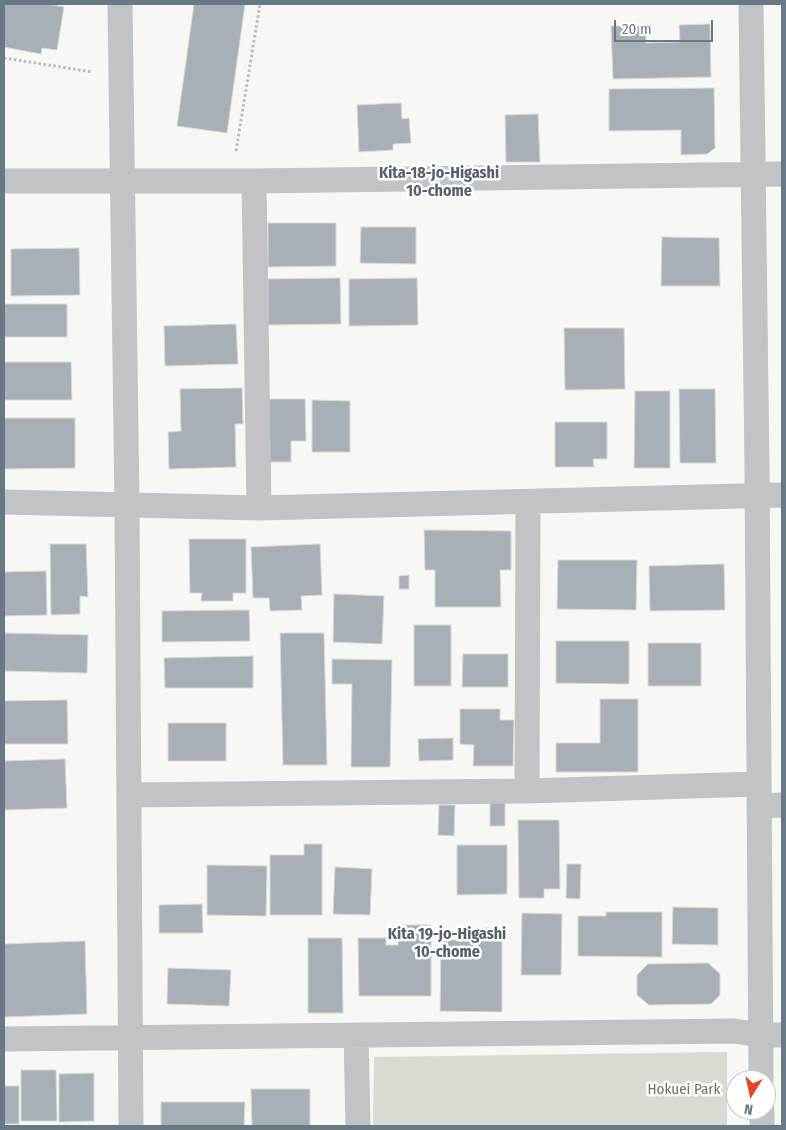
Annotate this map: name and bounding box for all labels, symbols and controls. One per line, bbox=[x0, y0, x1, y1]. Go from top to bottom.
scale bar bbox=[616, 10, 715, 42]
text: 20 m bbox=[622, 20, 652, 38]
district label: Kita-18-jo-Higashi 10-chome bbox=[379, 164, 499, 202]
district label: Kita 19-jo-Higashi 10-chome bbox=[388, 925, 506, 963]
north arrow bbox=[726, 1070, 776, 1120]
park label: Hokuei Park bbox=[647, 1081, 721, 1099]
text: N bbox=[743, 1100, 754, 1118]

